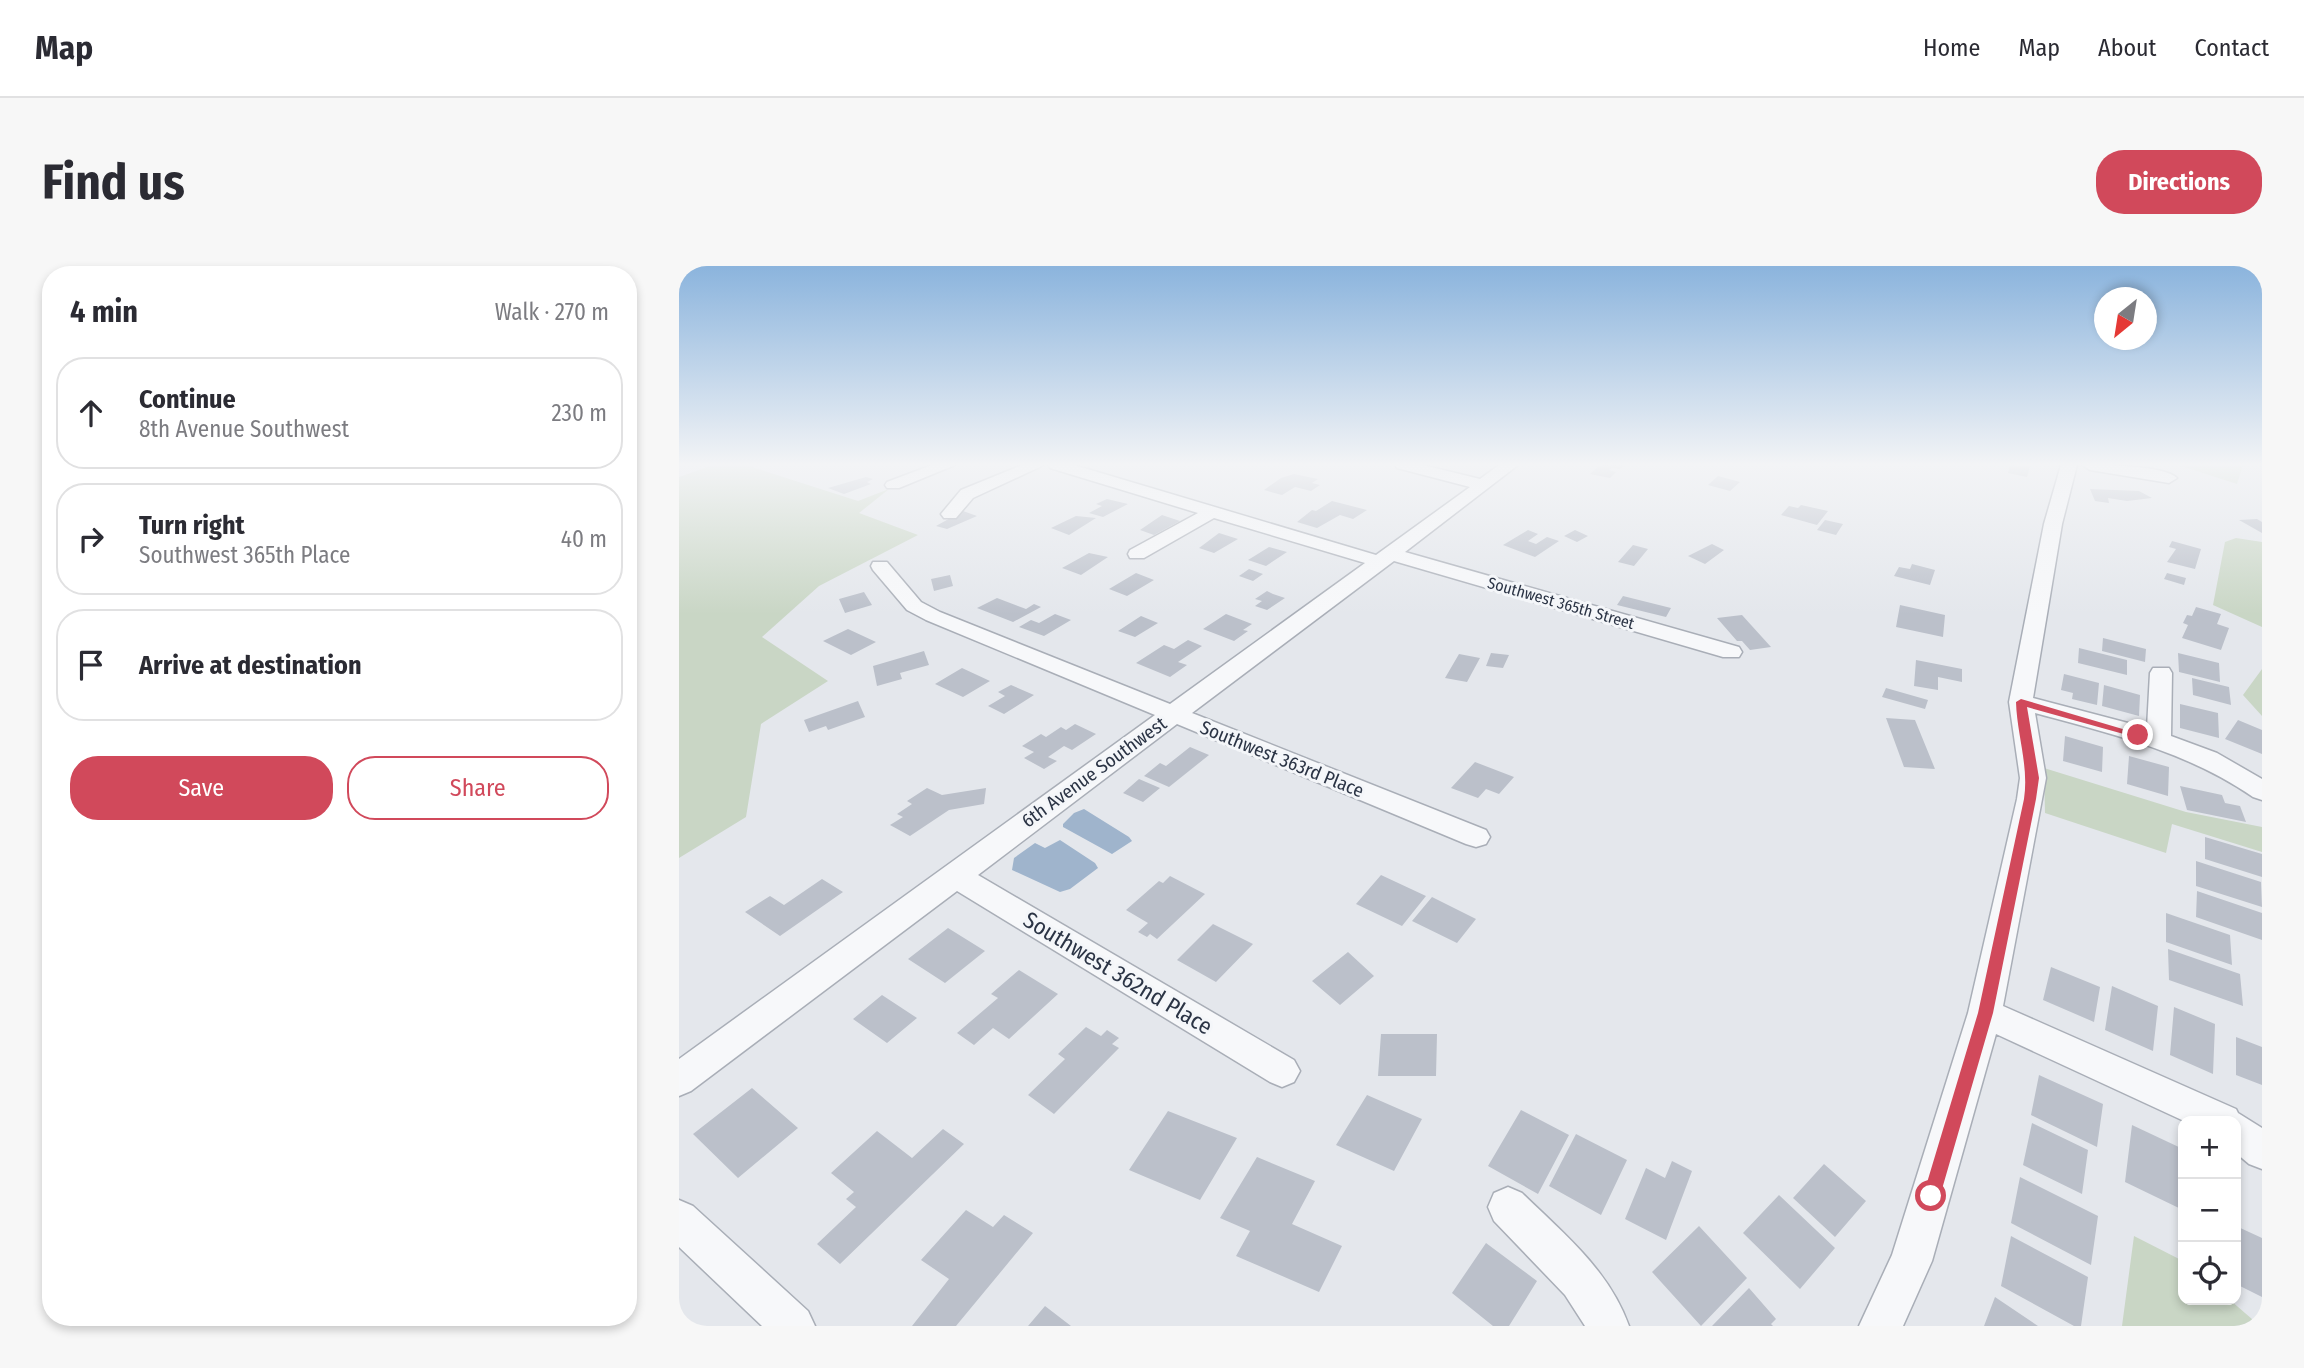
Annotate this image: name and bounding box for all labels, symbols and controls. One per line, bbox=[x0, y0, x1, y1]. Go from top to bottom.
text: Map bbox=[35, 28, 93, 68]
text: Home bbox=[1923, 34, 1980, 62]
text: Map bbox=[2018, 34, 2060, 62]
text: About bbox=[2098, 34, 2156, 62]
text: Contact bbox=[2194, 34, 2269, 62]
button: Directions bbox=[2096, 150, 2262, 214]
text: Find us bbox=[42, 153, 185, 212]
north arrow bbox=[2094, 287, 2157, 350]
text: 4 min bbox=[70, 294, 138, 330]
text: Walk · 270 m bbox=[495, 298, 609, 326]
text: Continue bbox=[139, 384, 236, 415]
icon: ahead bbox=[72, 394, 110, 432]
text: 230 m bbox=[551, 399, 607, 427]
text: 8th Avenue Southwest bbox=[139, 415, 349, 443]
text: Turn right bbox=[139, 510, 245, 541]
icon: right bbox=[72, 520, 110, 558]
text: 40 m bbox=[561, 525, 607, 553]
text: Southwest 365th Place bbox=[139, 541, 350, 569]
street label: Southwest 365th Street bbox=[1485, 573, 1637, 633]
icon: arrive bbox=[72, 646, 110, 684]
text: Arrive at destination bbox=[139, 650, 362, 681]
street label: 6th Avenue Southwest bbox=[1017, 711, 1172, 832]
street label: Southwest 363rd Place bbox=[1197, 716, 1367, 802]
route end bbox=[2122, 719, 2153, 750]
button: Save bbox=[70, 756, 333, 820]
button: Share bbox=[347, 756, 609, 820]
street label: Southwest 362nd Place bbox=[1018, 905, 1218, 1041]
map controls bbox=[2178, 1116, 2241, 1305]
button: + bbox=[2178, 1116, 2241, 1179]
button: − bbox=[2178, 1179, 2241, 1242]
route start bbox=[1915, 1180, 1946, 1211]
button: locate bbox=[2178, 1242, 2241, 1305]

